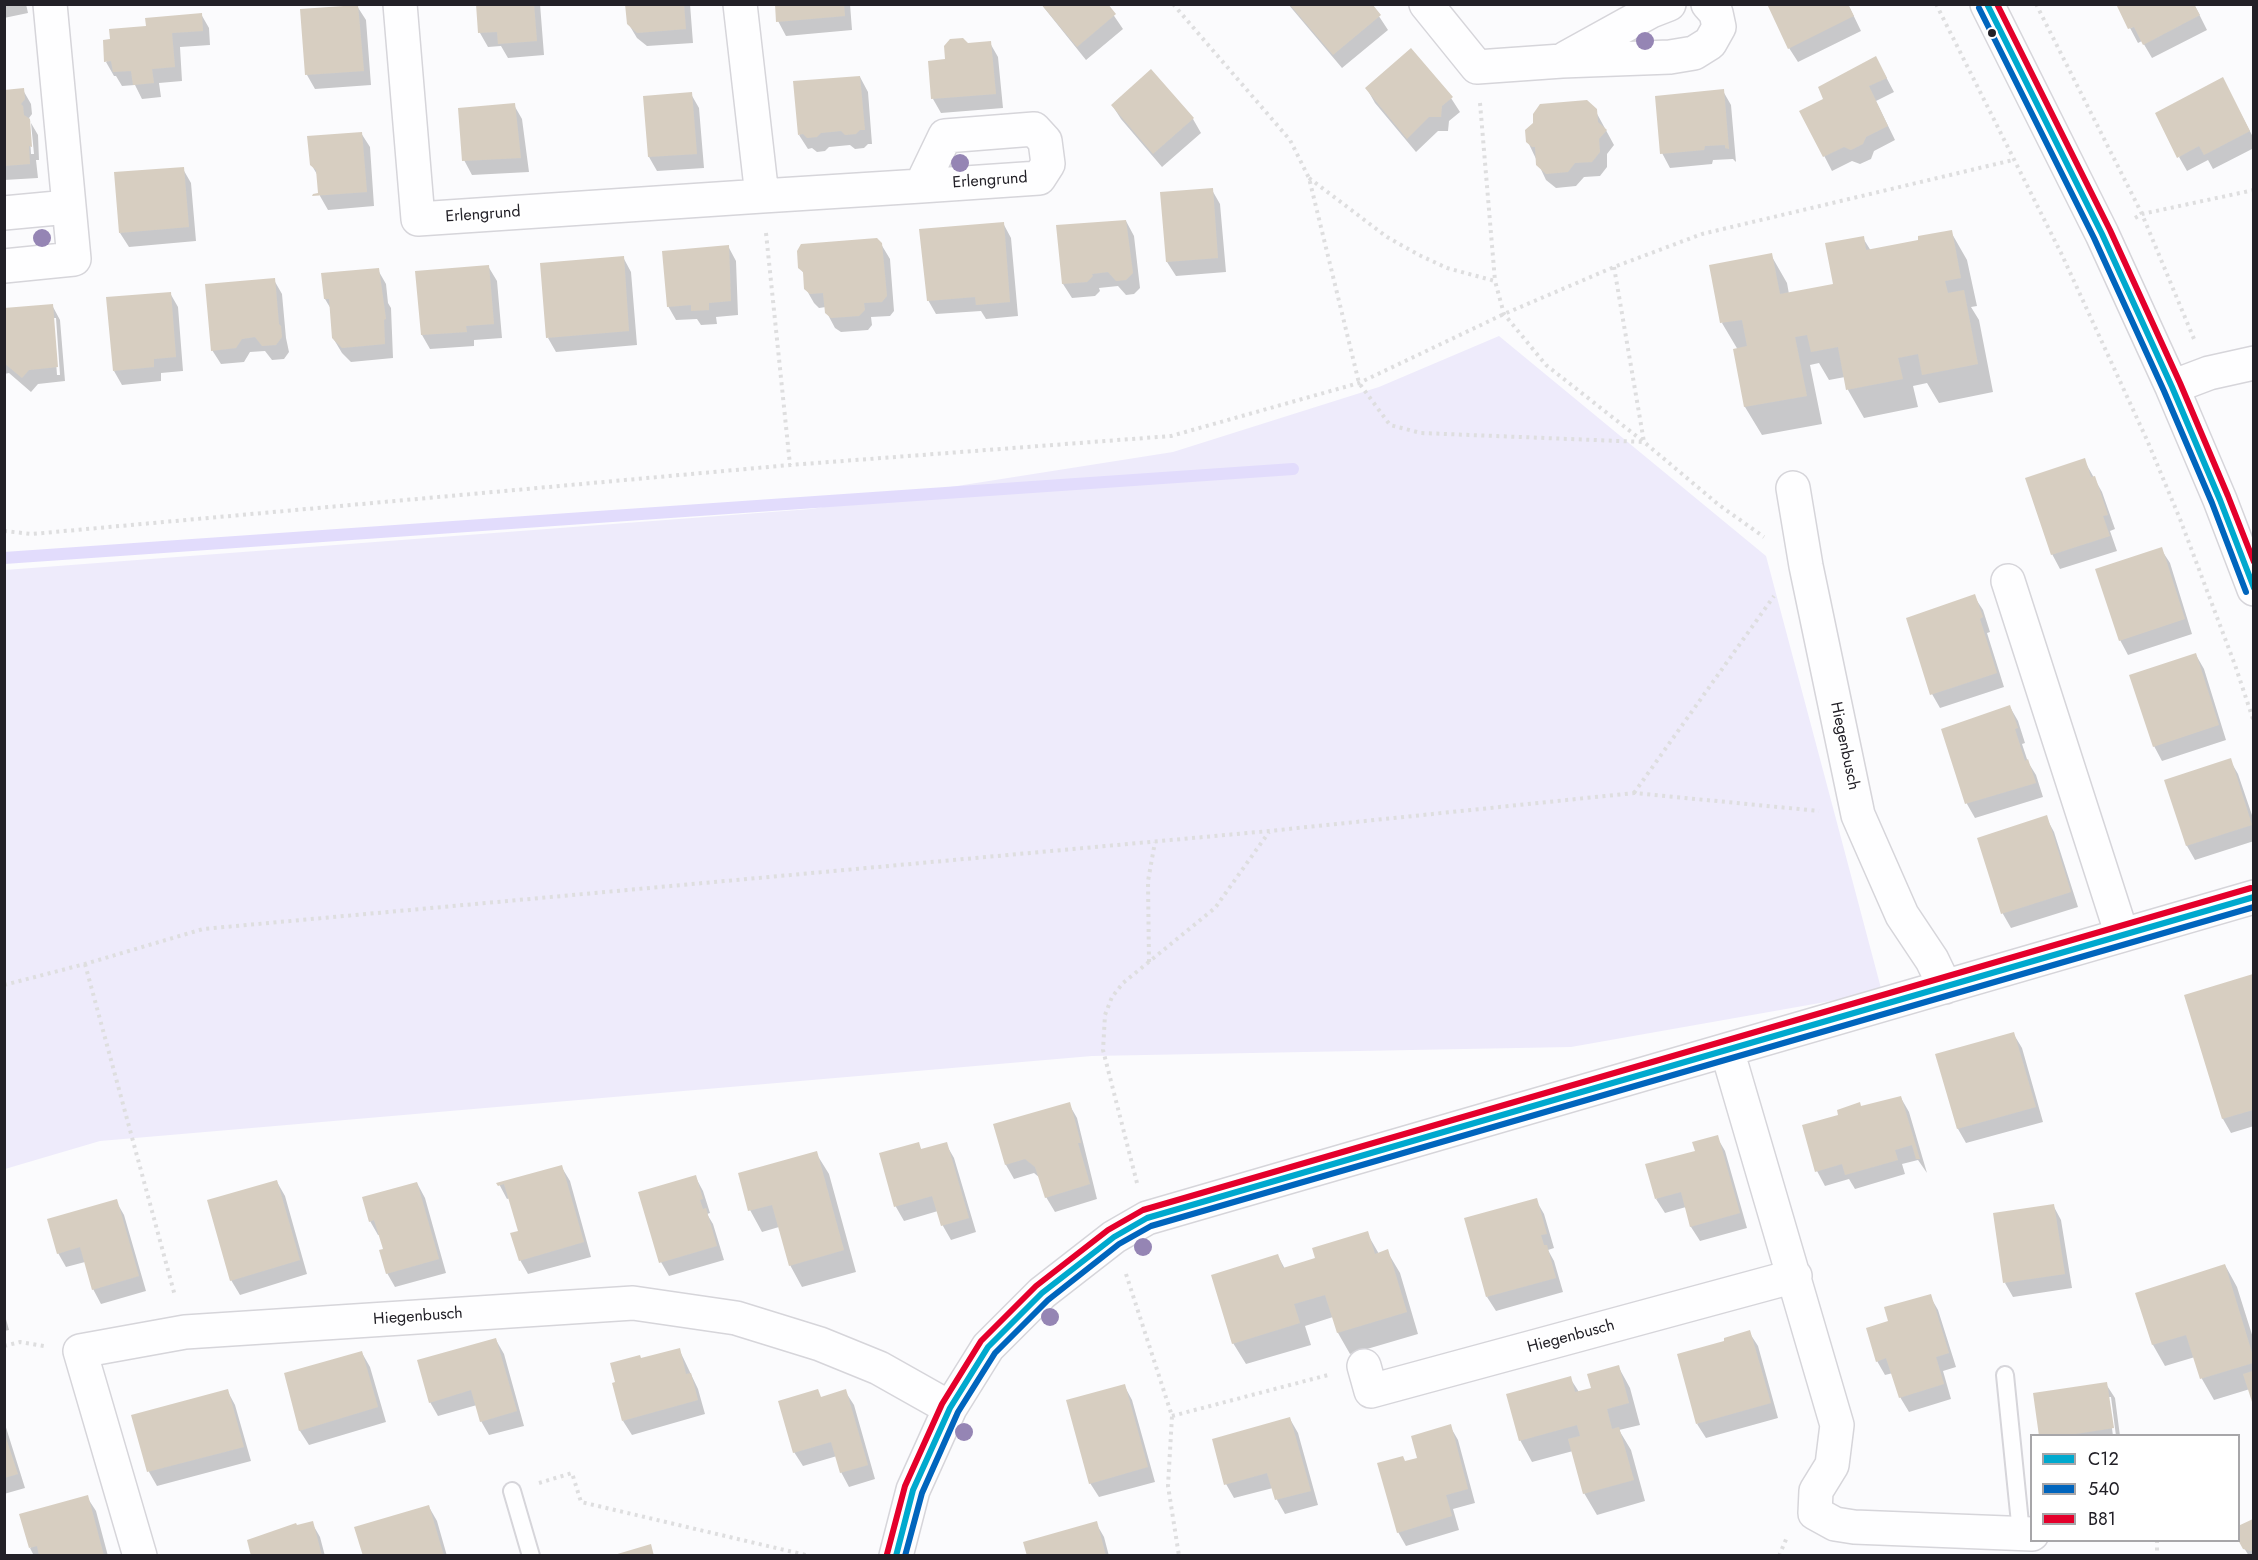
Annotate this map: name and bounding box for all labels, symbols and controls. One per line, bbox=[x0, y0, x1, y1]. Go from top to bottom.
unlabelled marker bbox=[1986, 27, 1998, 39]
street label: Erlengrund bbox=[952, 169, 1028, 193]
street label: Erlengrund bbox=[445, 203, 521, 227]
street label: Hiegenbusch bbox=[1825, 700, 1863, 792]
street label: Hiegenbusch bbox=[373, 1304, 463, 1330]
street label: Hiegenbusch bbox=[1525, 1316, 1617, 1358]
legend bbox=[2030, 1434, 2240, 1542]
text: C12 bbox=[2088, 1446, 2119, 1472]
text: 540 bbox=[2088, 1476, 2119, 1502]
text: B81 bbox=[2088, 1506, 2116, 1532]

